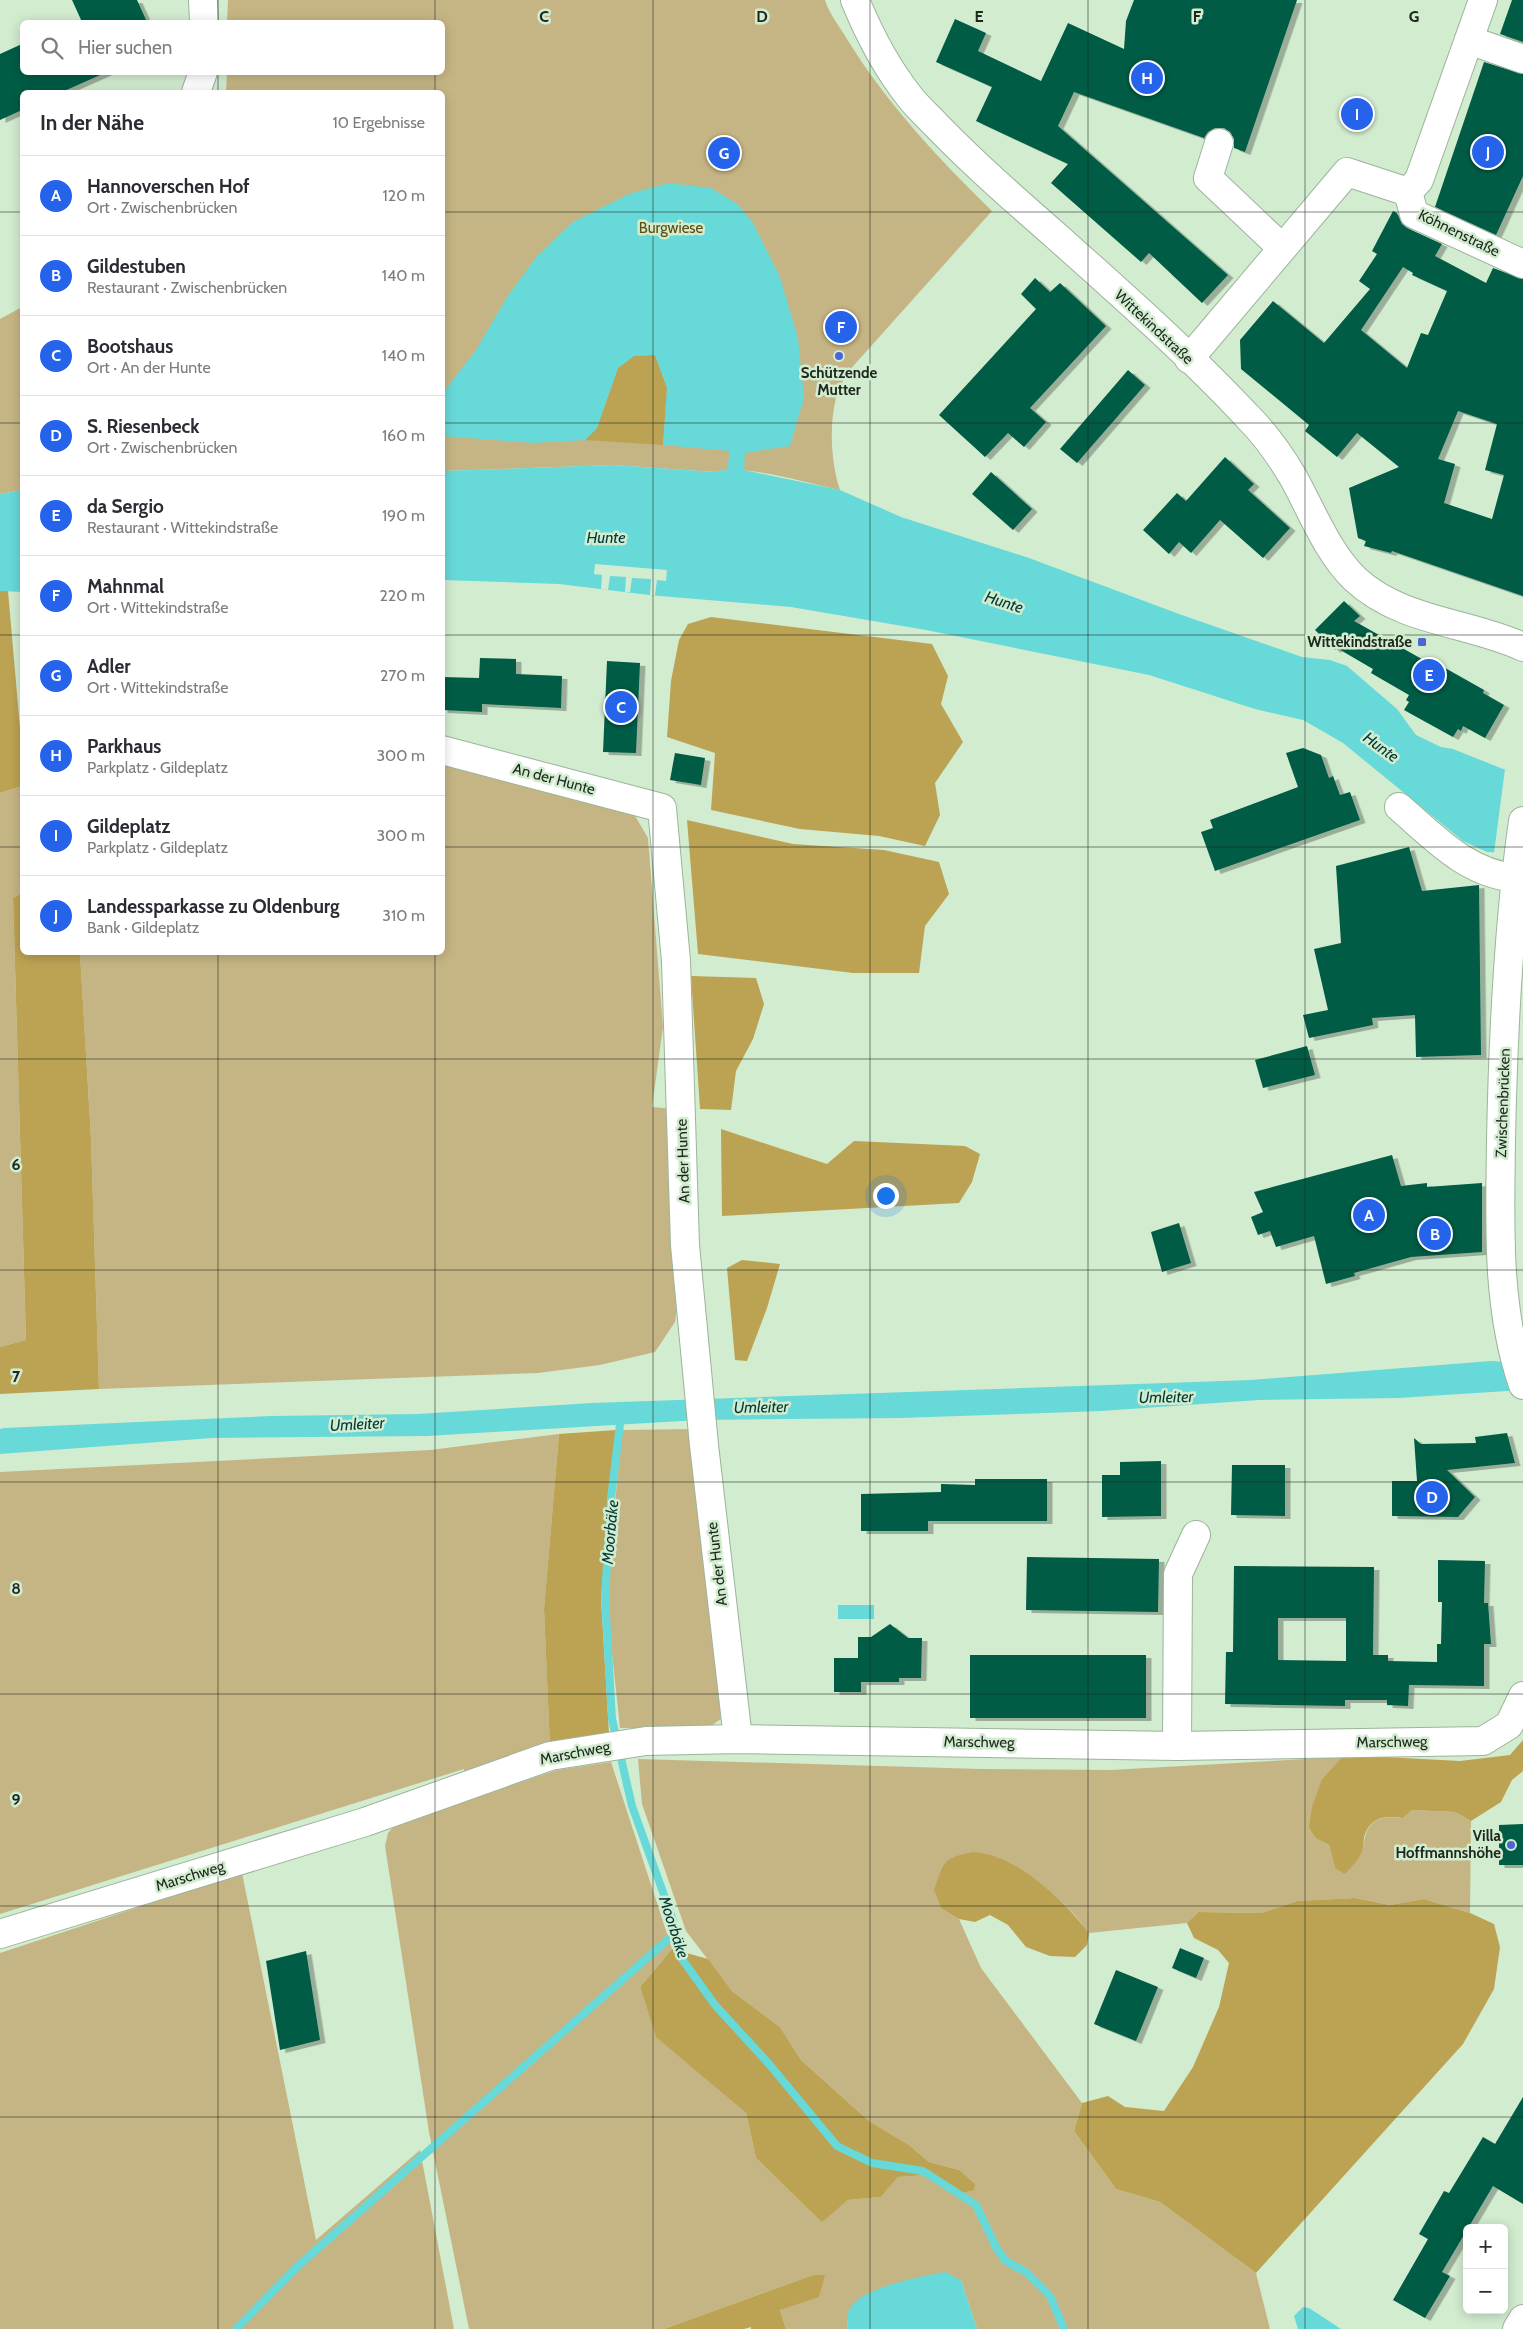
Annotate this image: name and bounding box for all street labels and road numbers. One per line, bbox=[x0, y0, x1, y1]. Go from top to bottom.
street label: Köhnenstraße bbox=[1415, 206, 1503, 261]
street label: Wittekindstraße bbox=[1111, 286, 1197, 368]
street label: An der Hunte bbox=[511, 759, 597, 799]
street label: Zwischenbrücken bbox=[1492, 1048, 1514, 1158]
street label: An der Hunte bbox=[673, 1118, 693, 1203]
street label: An der Hunte bbox=[703, 1521, 731, 1607]
street label: Marschweg bbox=[943, 1732, 1015, 1752]
street label: Marschweg bbox=[1356, 1732, 1428, 1752]
street label: Marschweg bbox=[538, 1737, 612, 1769]
street label: Marschweg bbox=[153, 1857, 227, 1895]

